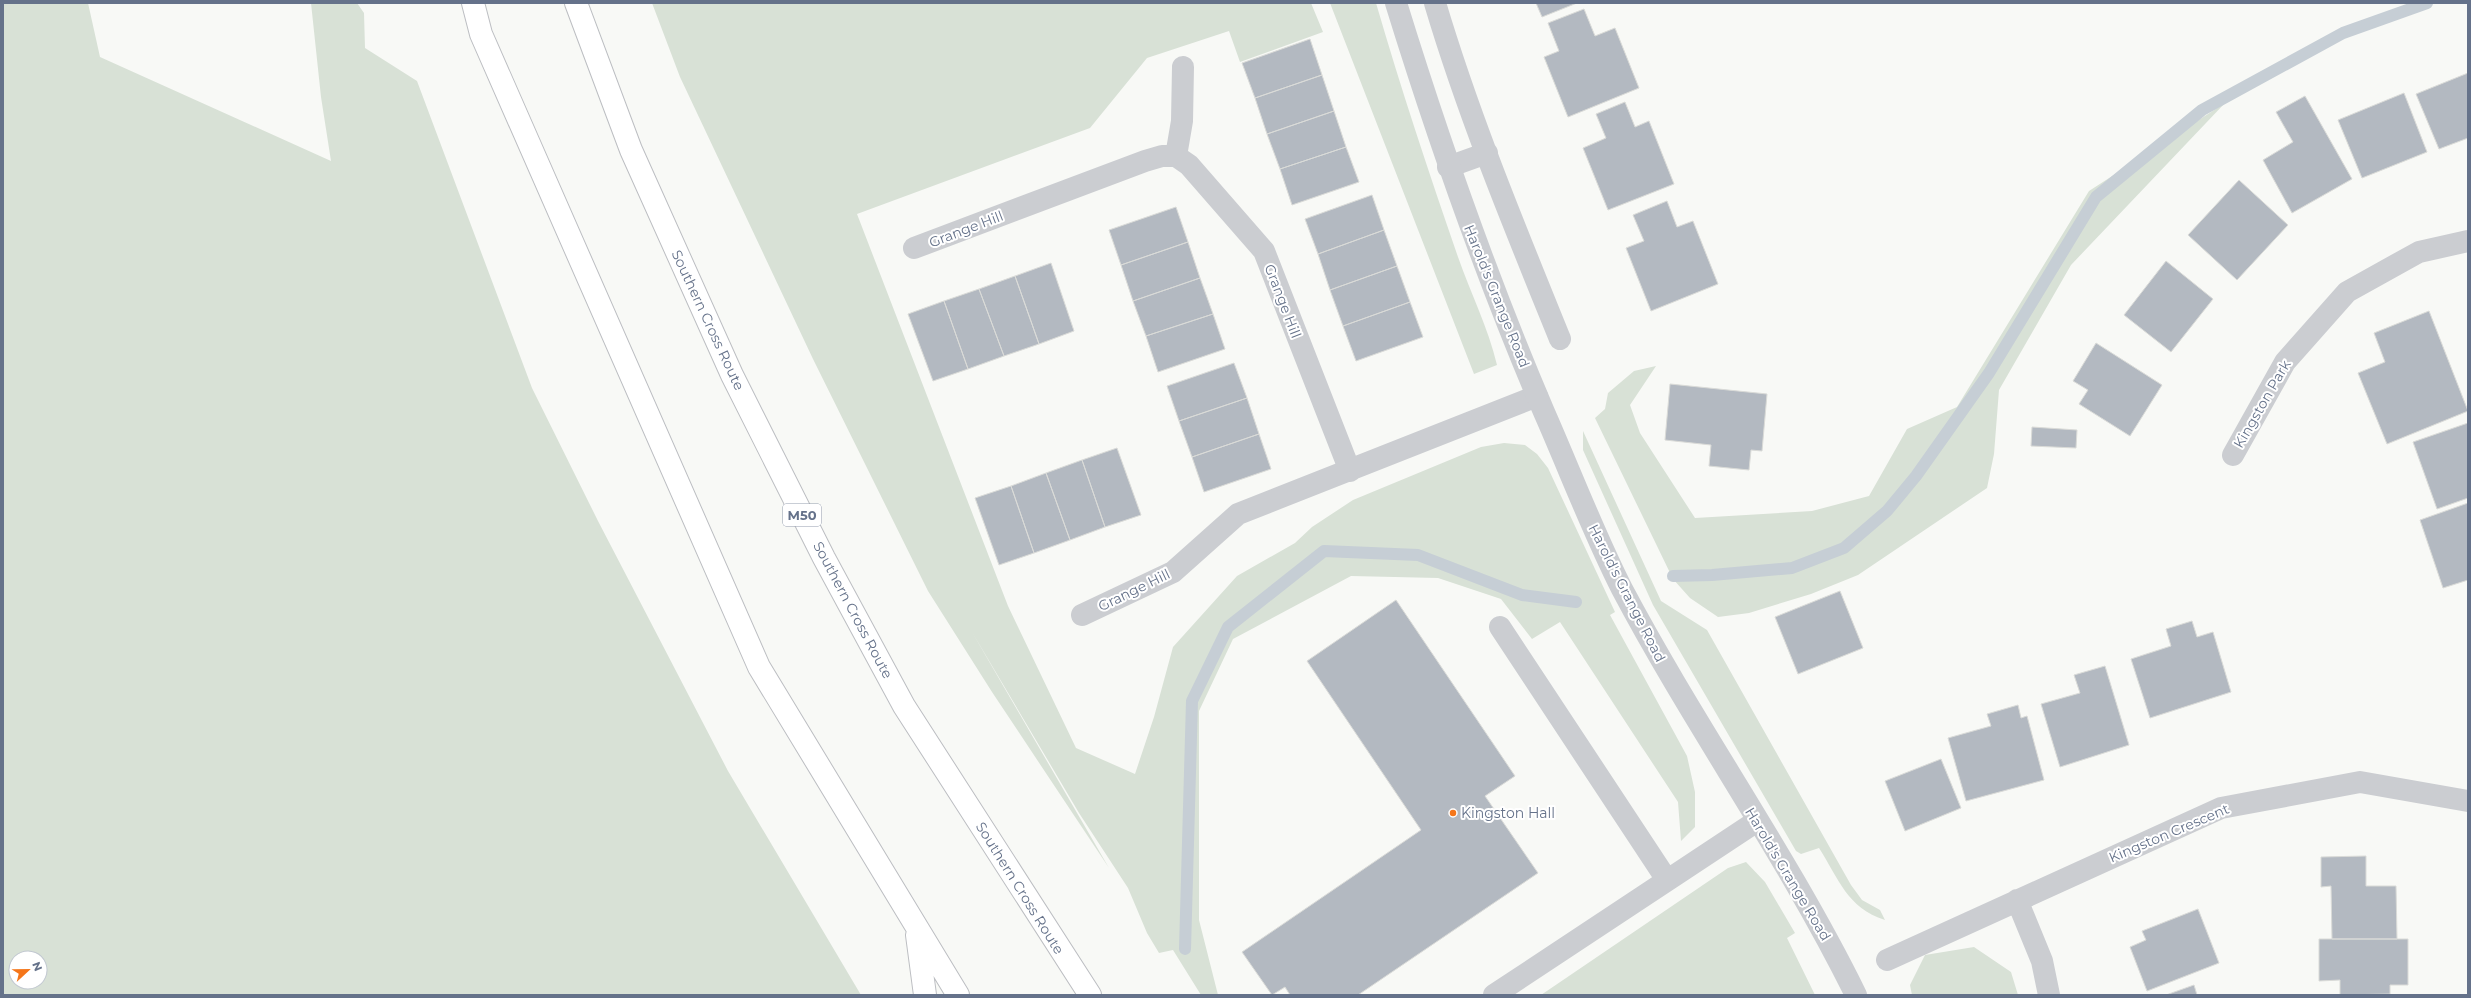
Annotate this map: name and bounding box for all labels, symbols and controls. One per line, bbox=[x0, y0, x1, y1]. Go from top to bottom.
street label: Grange Hill bbox=[926, 207, 1006, 251]
street label: Harold's Grange Road bbox=[1460, 222, 1534, 370]
street label: Southern Cross Route bbox=[668, 247, 748, 393]
street label: Grange Hill bbox=[1261, 261, 1305, 341]
street label: Kingston Park bbox=[2229, 356, 2295, 451]
road number: M50 bbox=[783, 504, 821, 526]
street label: Harold's Grange Road bbox=[1584, 521, 1670, 665]
street label: Southern Cross Route bbox=[809, 538, 897, 682]
street label: Grange Hill bbox=[1095, 565, 1173, 615]
street label: Kingston Crescent bbox=[2106, 799, 2232, 866]
place label: Kingston Hall bbox=[1461, 804, 1555, 822]
street label: Harold's Grange Road bbox=[1741, 804, 1835, 944]
marker: Kingston Hall bbox=[1448, 808, 1458, 818]
street label: Southern Cross Route bbox=[972, 818, 1068, 958]
north arrow bbox=[8, 950, 48, 990]
text: N bbox=[29, 960, 45, 973]

